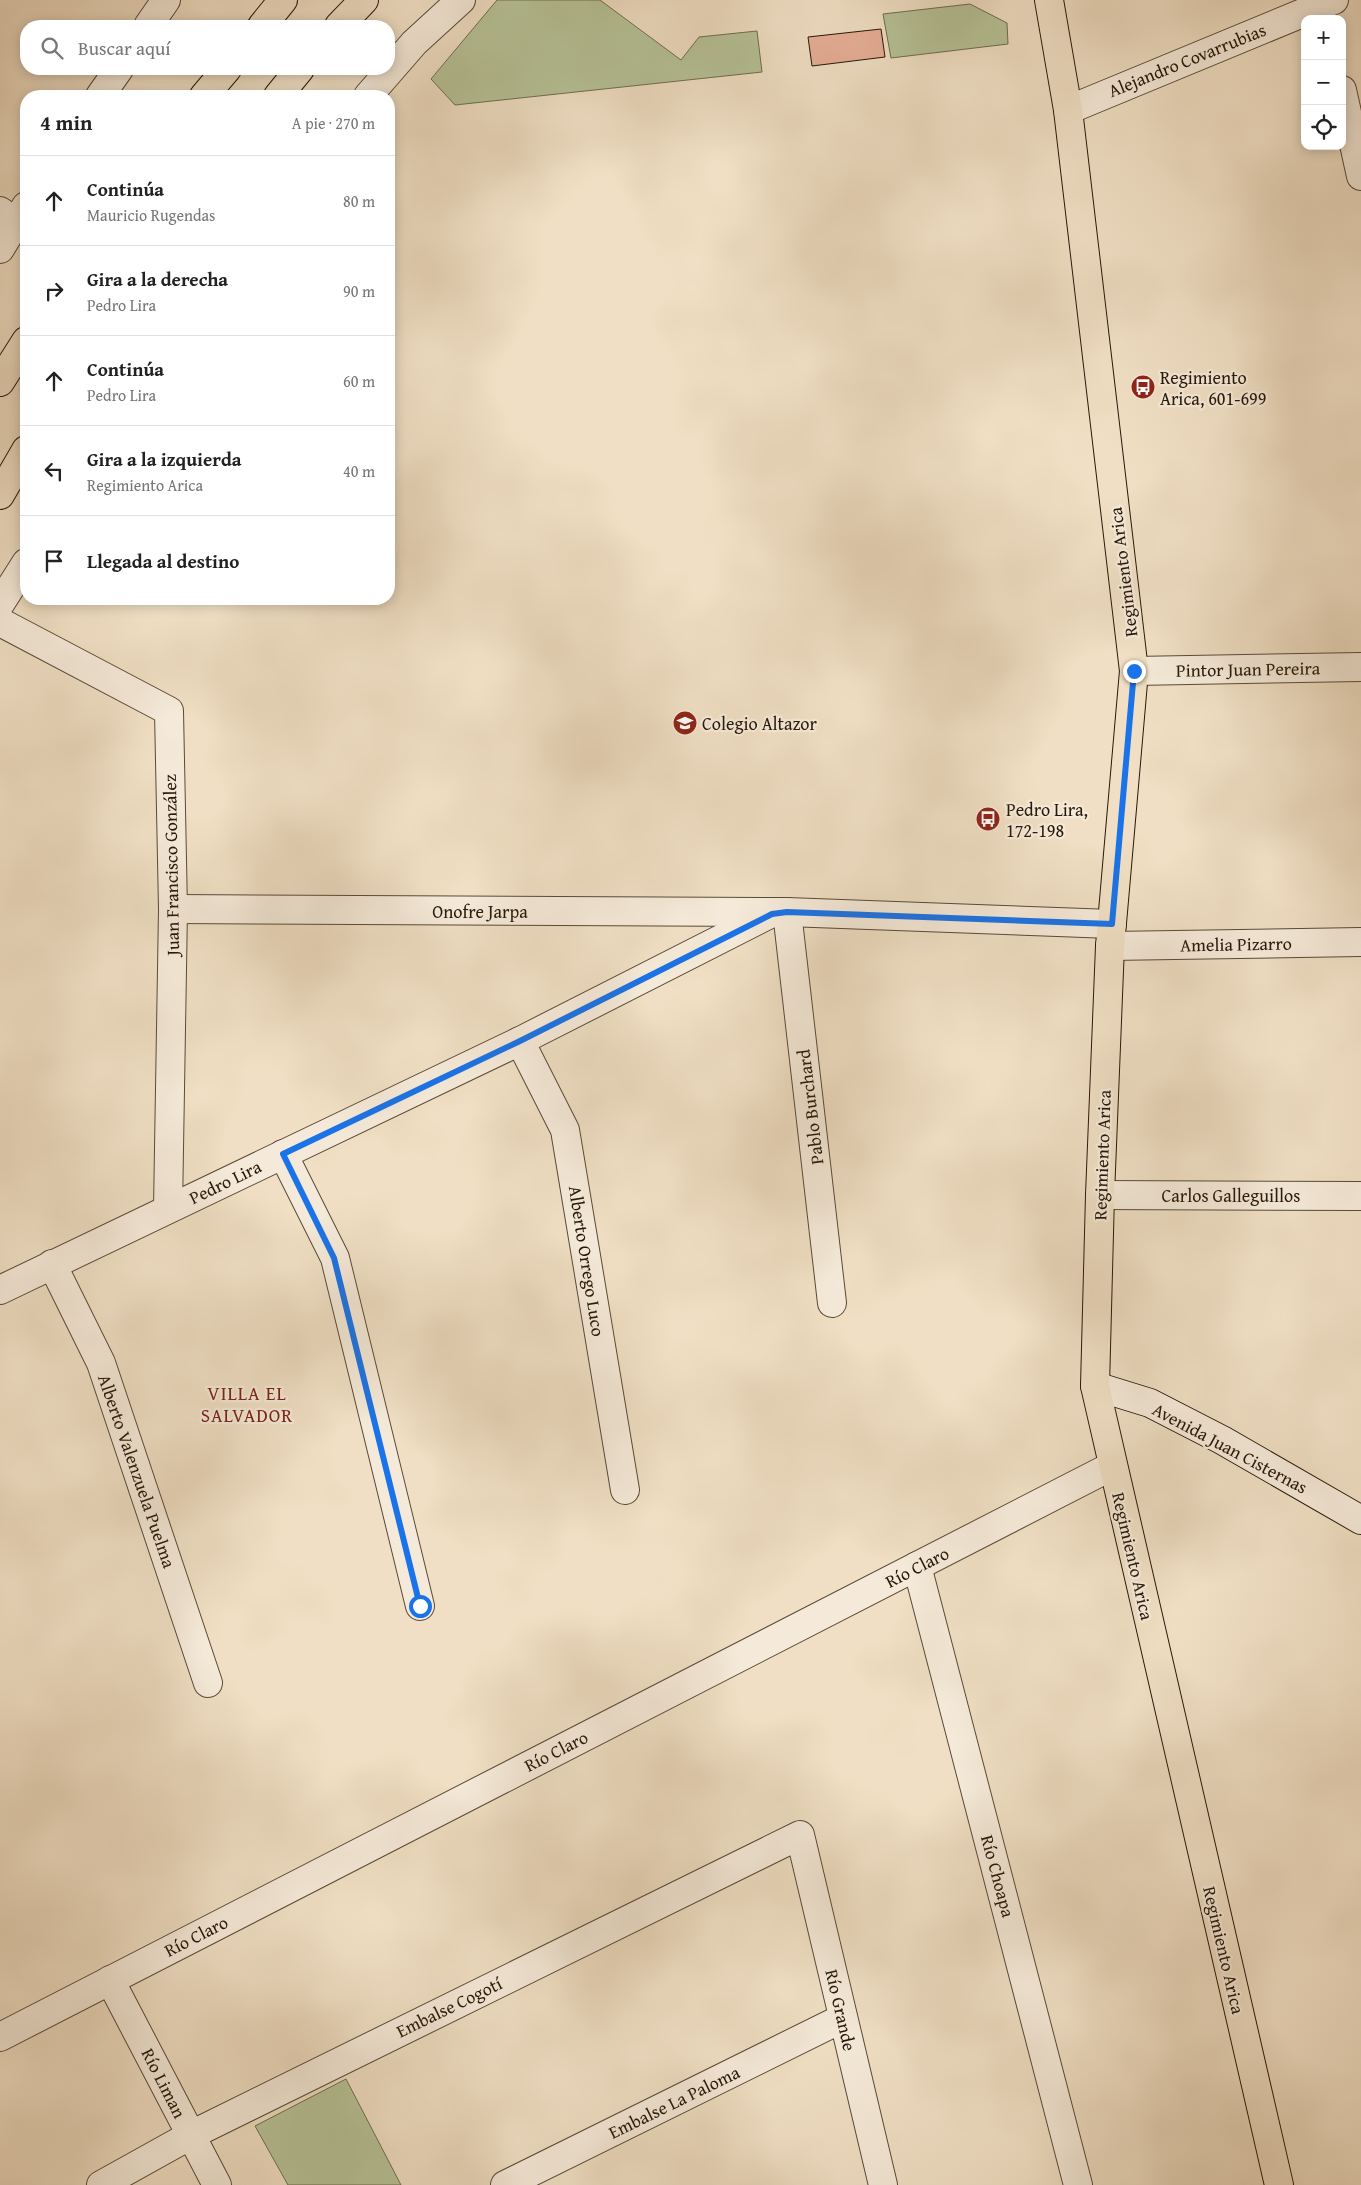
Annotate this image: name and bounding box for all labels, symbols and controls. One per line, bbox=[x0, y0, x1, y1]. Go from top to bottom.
map controls bbox=[1301, 15, 1346, 150]
button: + bbox=[1301, 15, 1346, 60]
street label: Alejandro Covarrubias bbox=[1104, 16, 1270, 104]
search box bbox=[20, 20, 395, 75]
icon: search bbox=[38, 34, 66, 62]
text: Buscar aquí bbox=[78, 34, 171, 62]
button: − bbox=[1301, 60, 1346, 105]
button: locate bbox=[1301, 105, 1346, 150]
text: 4 min bbox=[40, 107, 92, 138]
text: A pie · 270 m bbox=[292, 111, 375, 135]
text: Continúa bbox=[87, 175, 164, 203]
icon: ahead bbox=[40, 187, 68, 215]
text: 80 m bbox=[343, 189, 375, 213]
text: Mauricio Rugendas bbox=[87, 203, 215, 227]
text: Gira a la derecha bbox=[87, 265, 228, 293]
icon: right bbox=[40, 277, 68, 305]
text: 90 m bbox=[343, 279, 375, 303]
text: Pedro Lira bbox=[87, 293, 156, 317]
text: Continúa bbox=[87, 355, 164, 383]
place label: Regimiento Arica, 601-699 bbox=[1160, 364, 1266, 412]
icon: ahead bbox=[40, 367, 68, 395]
text: 60 m bbox=[343, 369, 375, 393]
bus stop icon: Regimiento Arica, 601-699 bbox=[1130, 374, 1156, 400]
text: Pedro Lira bbox=[87, 383, 156, 407]
text: Gira a la izquierda bbox=[87, 445, 242, 473]
icon: left bbox=[40, 457, 68, 485]
text: 40 m bbox=[343, 459, 375, 483]
text: Regimiento Arica bbox=[87, 473, 203, 497]
street label: Regimiento Arica bbox=[1102, 505, 1144, 638]
icon: arrive bbox=[40, 547, 68, 575]
text: Llegada al destino bbox=[87, 547, 239, 575]
street label: Pintor Juan Pereira bbox=[1176, 654, 1321, 684]
route end bbox=[1123, 660, 1146, 683]
school or university icon: Colegio Altazor bbox=[672, 710, 698, 736]
place label: Colegio Altazor bbox=[702, 710, 818, 737]
street label: Juan Francisco González bbox=[156, 774, 186, 958]
place label: Pedro Lira, 172-198 bbox=[1006, 796, 1088, 844]
bus stop icon: Pedro Lira, 172-198 bbox=[975, 806, 1001, 832]
street label: Onofre Jarpa bbox=[432, 898, 528, 925]
street label: Amelia Pizarro bbox=[1180, 930, 1292, 958]
street label: Pablo Burchard bbox=[789, 1047, 830, 1166]
street label: Regimiento Arica bbox=[1086, 1089, 1118, 1221]
street label: Pedro Lira bbox=[184, 1153, 266, 1211]
street label: Carlos Galleguillos bbox=[1162, 1182, 1300, 1209]
street label: Alberto Orrego Luco bbox=[562, 1184, 612, 1338]
street label: Alberto Valenzuela Puelma bbox=[91, 1371, 183, 1572]
district label: VILLA EL SALVADOR bbox=[201, 1379, 293, 1429]
street label: Avenida Juan Cisternas bbox=[1148, 1396, 1312, 1500]
street label: Regimiento Arica bbox=[1105, 1489, 1161, 1623]
street label: Río Claro bbox=[880, 1539, 954, 1595]
route start bbox=[409, 1595, 432, 1618]
street label: Río Claro bbox=[519, 1723, 593, 1779]
street label: Río Choapa bbox=[974, 1832, 1022, 1921]
street label: Regimiento Arica bbox=[1196, 1883, 1252, 2017]
street label: Río Claro bbox=[159, 1908, 233, 1964]
street label: Río Grande bbox=[818, 1966, 864, 2054]
street label: Embalse Cogotí bbox=[392, 1969, 507, 2044]
street label: Río Liman bbox=[135, 2043, 193, 2123]
street label: Embalse La Paloma bbox=[604, 2058, 745, 2146]

